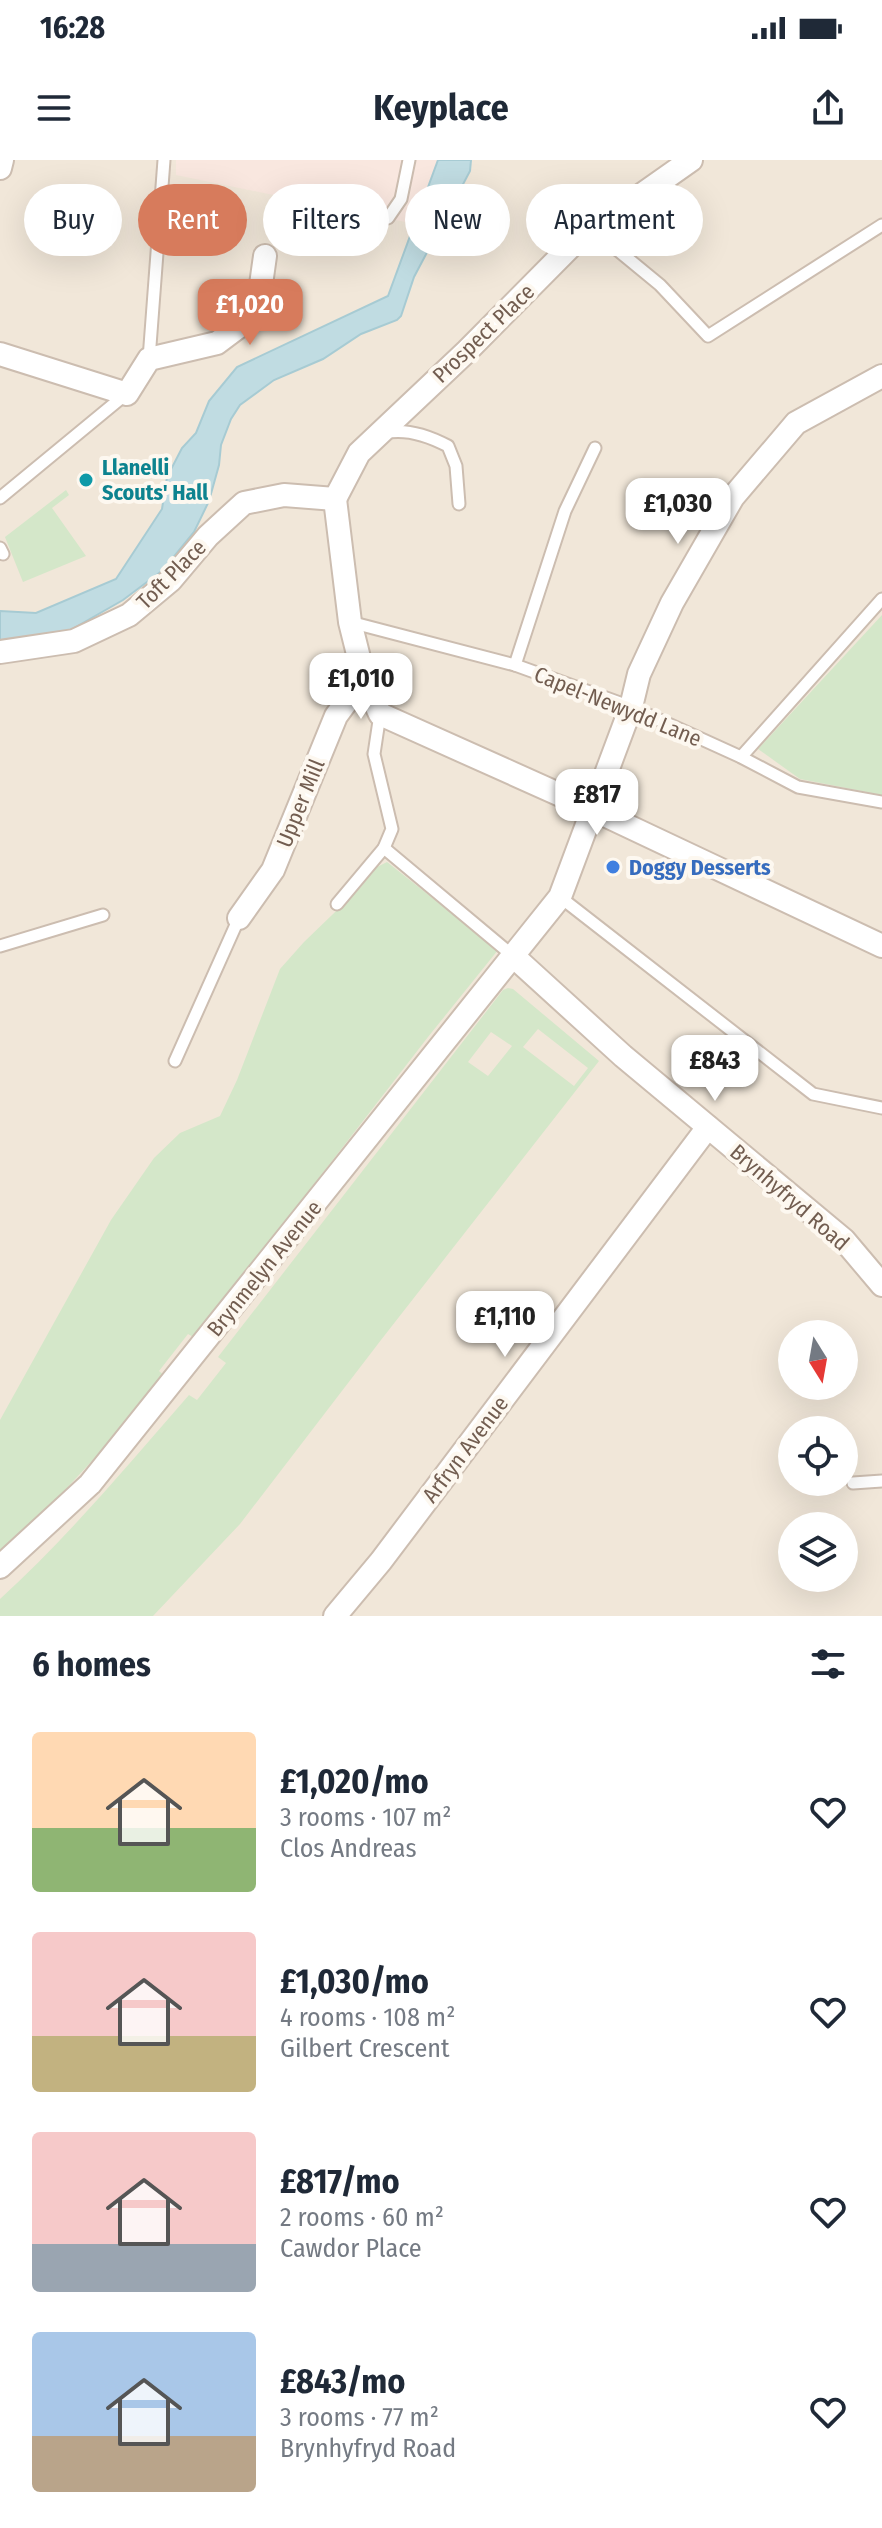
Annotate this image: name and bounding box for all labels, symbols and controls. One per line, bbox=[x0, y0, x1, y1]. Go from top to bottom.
text: 16:28 bbox=[40, 10, 105, 46]
icon: menu bbox=[32, 86, 76, 130]
text: Keyplace bbox=[373, 86, 509, 130]
icon: share bbox=[806, 86, 850, 130]
chip: Buy bbox=[24, 184, 122, 256]
chip: Rent bbox=[138, 184, 247, 256]
chip: Filters bbox=[263, 184, 389, 256]
chip: New bbox=[405, 184, 510, 256]
chip: Apartment bbox=[526, 184, 703, 256]
street label: Prospect Place bbox=[427, 278, 540, 389]
pin: £1,020 bbox=[185, 279, 315, 347]
text: £1,020 bbox=[216, 289, 284, 320]
place label: Llanelli Scouts' Hall bbox=[102, 454, 209, 506]
marker: Llanelli Scouts' Hall bbox=[77, 471, 95, 489]
pin: £1,030 bbox=[613, 478, 743, 546]
text: £1,030 bbox=[644, 488, 712, 519]
street label: Toft Place bbox=[131, 534, 212, 615]
pin: £1,010 bbox=[296, 653, 426, 721]
street label: Capel-Newydd Lane bbox=[530, 661, 705, 752]
text: £1,010 bbox=[327, 663, 395, 694]
street label: Upper Mill bbox=[271, 755, 330, 851]
pin: £817 bbox=[550, 769, 644, 837]
text: £817 bbox=[573, 779, 621, 810]
place label: Doggy Desserts bbox=[629, 854, 771, 881]
marker: Doggy Desserts bbox=[604, 858, 622, 876]
pin: £843 bbox=[668, 1035, 762, 1103]
text: £843 bbox=[689, 1045, 741, 1076]
street label: Brynhyfryd Road bbox=[725, 1138, 855, 1256]
street label: Brynmelyn Avenue bbox=[201, 1195, 327, 1342]
pin: £1,110 bbox=[440, 1291, 570, 1359]
text: £1,110 bbox=[474, 1301, 536, 1332]
north arrow bbox=[778, 1320, 858, 1400]
map controls bbox=[778, 1320, 858, 1592]
street label: Arfryn Avenue bbox=[417, 1391, 514, 1508]
button: locate bbox=[778, 1416, 858, 1496]
button: layers bbox=[778, 1512, 858, 1592]
icon: filters bbox=[806, 1642, 850, 1686]
text: 6 homes bbox=[32, 1644, 151, 1685]
text: £1,020/mo bbox=[280, 1761, 429, 1802]
icon: home bbox=[96, 1764, 192, 1860]
icon: heart bbox=[806, 1790, 850, 1834]
text: 3 rooms · 107 m² bbox=[280, 1802, 452, 1833]
text: Clos Andreas bbox=[280, 1833, 417, 1864]
text: £1,030/mo bbox=[280, 1961, 429, 2002]
icon: home bbox=[96, 1964, 192, 2060]
icon: heart bbox=[806, 1990, 850, 2034]
text: 4 rooms · 108 m² bbox=[280, 2002, 455, 2033]
text: Gilbert Crescent bbox=[280, 2033, 449, 2064]
text: £817/mo bbox=[280, 2161, 400, 2202]
icon: home bbox=[96, 2164, 192, 2260]
icon: heart bbox=[806, 2190, 850, 2234]
text: 2 rooms · 60 m² bbox=[280, 2202, 444, 2233]
text: Cawdor Place bbox=[280, 2233, 422, 2264]
text: £843/mo bbox=[280, 2361, 405, 2402]
icon: home bbox=[96, 2364, 192, 2460]
icon: heart bbox=[806, 2390, 850, 2434]
text: 3 rooms · 77 m² bbox=[280, 2402, 439, 2433]
text: Brynhyfryd Road bbox=[280, 2433, 456, 2464]

